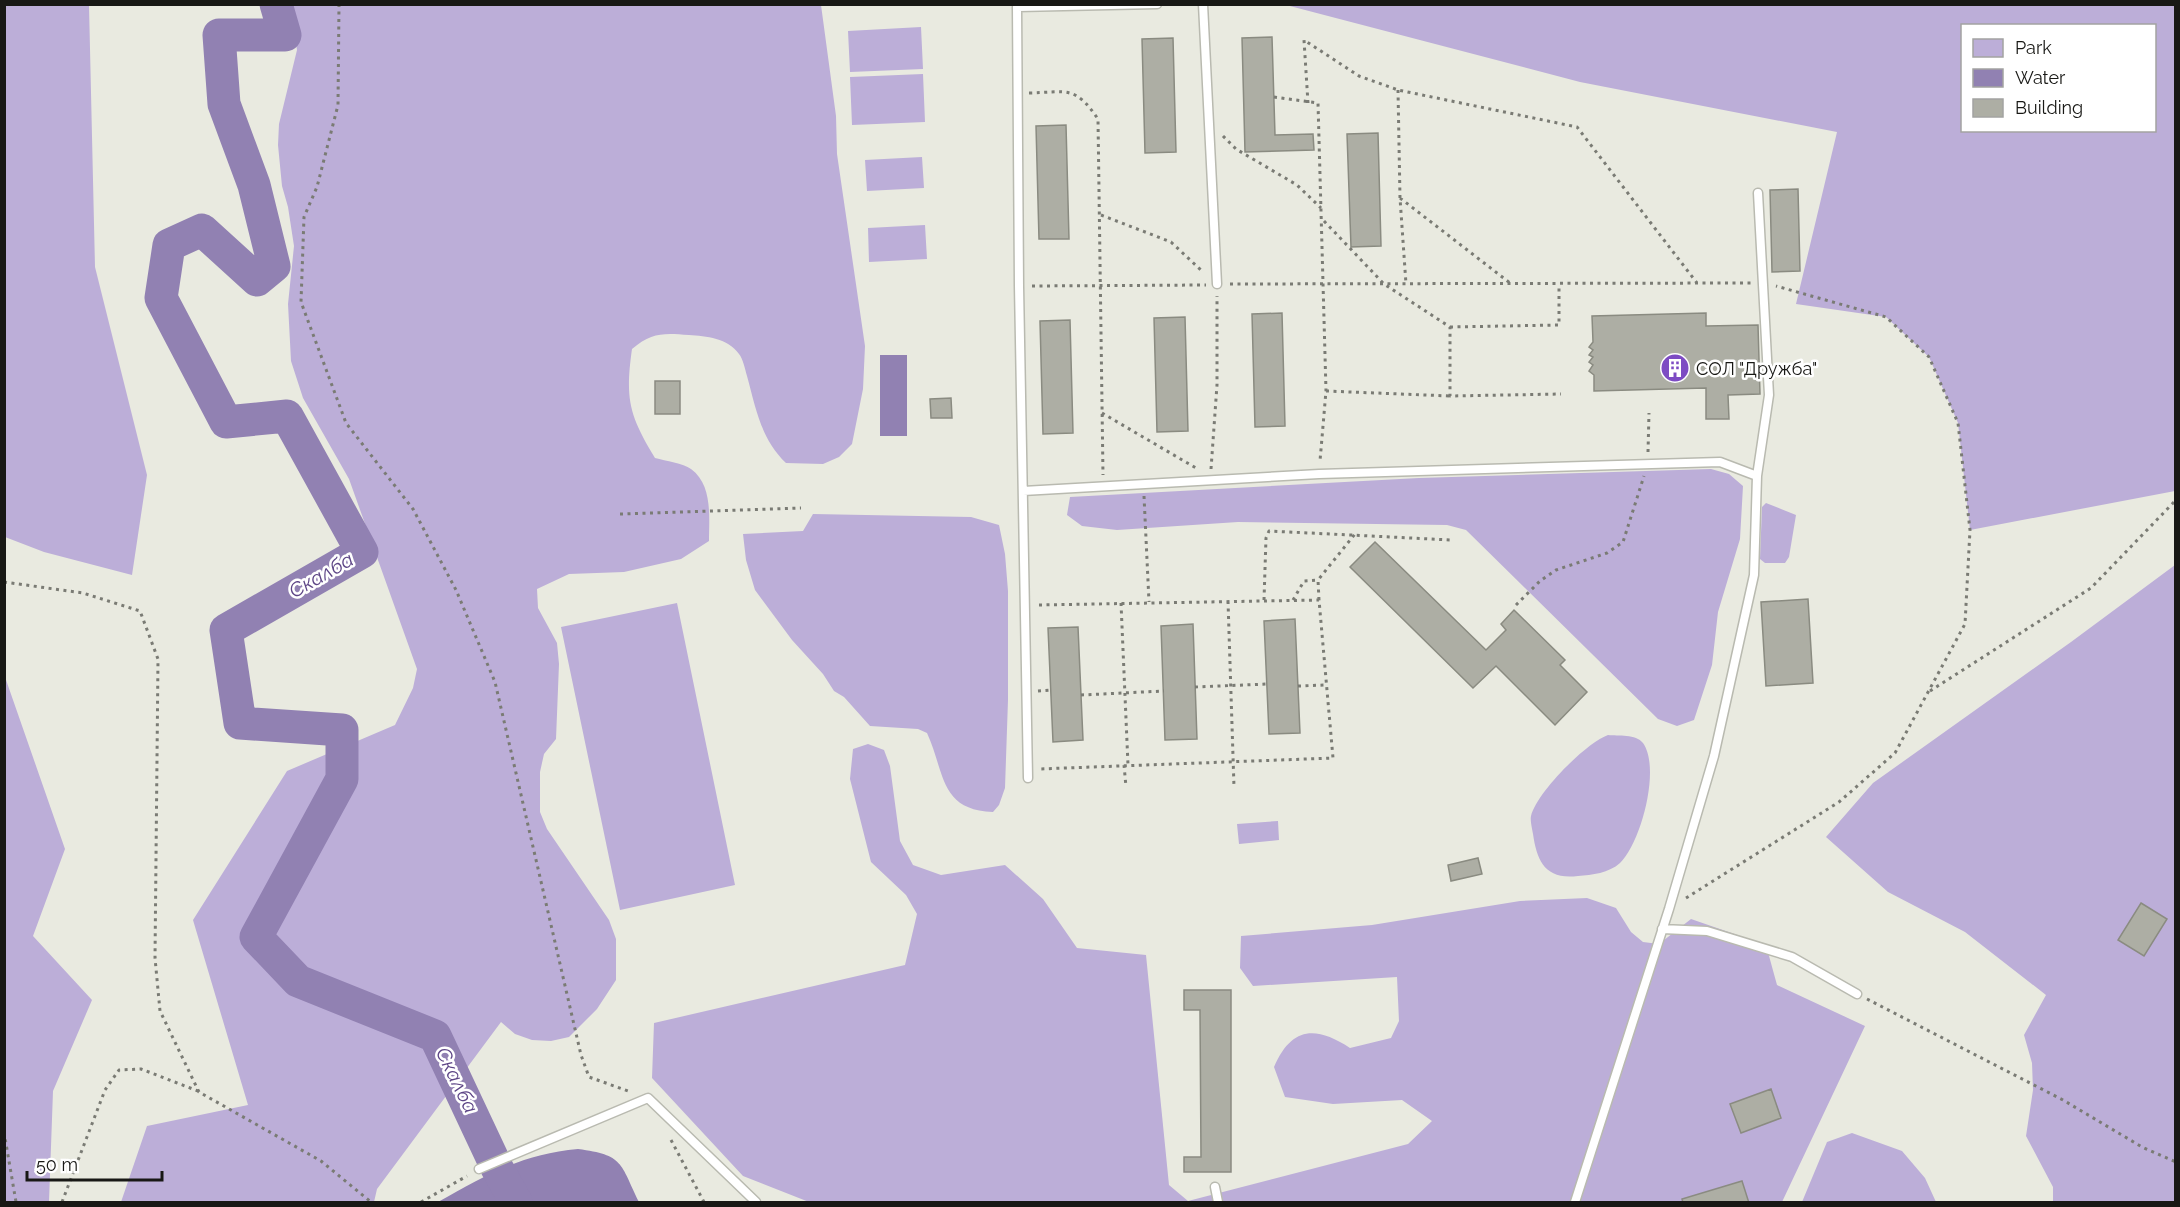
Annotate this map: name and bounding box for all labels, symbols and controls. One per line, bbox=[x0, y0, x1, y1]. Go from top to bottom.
legend bbox=[1961, 24, 2156, 132]
text: Park bbox=[2015, 37, 2052, 58]
text: Water bbox=[2015, 67, 2066, 88]
text: Building bbox=[2015, 97, 2083, 118]
building icon: СОЛ "Дружба" bbox=[1659, 352, 1691, 384]
place label: СОЛ "Дружба" bbox=[1696, 358, 1817, 379]
water label: Скалба bbox=[284, 547, 358, 603]
water label: Скалба bbox=[431, 1043, 483, 1117]
scale bar bbox=[27, 1144, 162, 1182]
text: 50 m bbox=[36, 1154, 78, 1175]

